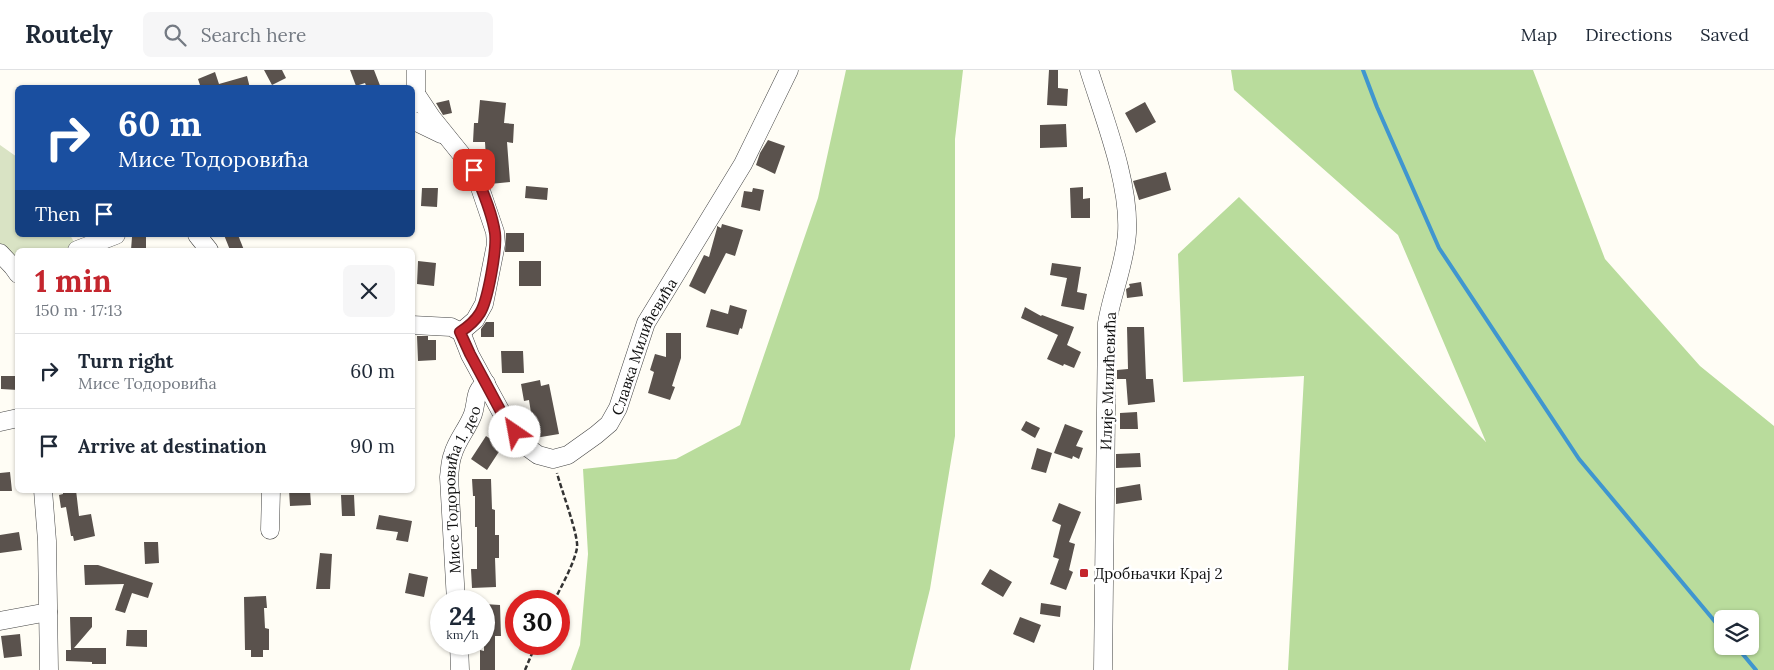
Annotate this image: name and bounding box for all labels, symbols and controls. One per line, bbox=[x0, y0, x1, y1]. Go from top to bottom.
search box bbox=[143, 12, 493, 57]
text: Routely bbox=[25, 19, 113, 50]
icon: search bbox=[161, 21, 189, 49]
text: Search here bbox=[201, 23, 306, 47]
text: Map bbox=[1521, 23, 1557, 46]
text: Directions bbox=[1585, 23, 1672, 46]
text: Saved bbox=[1700, 23, 1749, 46]
text: 60 m bbox=[118, 101, 202, 146]
icon: right bbox=[35, 105, 100, 170]
text: Мисе Тодоровића bbox=[118, 145, 309, 173]
pin bbox=[453, 149, 495, 191]
icon: arrive bbox=[460, 156, 488, 184]
icon: arrive bbox=[90, 200, 118, 228]
text: Then bbox=[35, 202, 80, 226]
text: 1 min bbox=[35, 262, 112, 300]
button: close bbox=[343, 265, 395, 317]
street label: Славка Милићевића bbox=[606, 274, 681, 418]
text: 150 m · 17:13 bbox=[35, 300, 122, 320]
street label: Илије Милићевића bbox=[1096, 311, 1120, 451]
text: Turn right bbox=[78, 349, 174, 373]
icon: right bbox=[35, 357, 63, 385]
text: 60 m bbox=[350, 359, 395, 383]
text: Мисе Тодоровића bbox=[78, 373, 217, 393]
street label: Мисе Тодоровића 1. део bbox=[440, 404, 484, 574]
position arrow bbox=[488, 405, 540, 457]
icon: arrive bbox=[35, 432, 63, 460]
text: Arrive at destination bbox=[78, 434, 267, 458]
text: 90 m bbox=[350, 434, 395, 458]
place label: Дробњачки Крај 2 bbox=[1094, 564, 1223, 583]
marker: Дробњачки Крај 2 bbox=[1078, 567, 1090, 579]
speed limit sign: 30 bbox=[505, 590, 570, 655]
text: 24 bbox=[449, 600, 476, 632]
map controls bbox=[1714, 610, 1759, 655]
button: layers bbox=[1714, 610, 1759, 655]
text: km/h bbox=[446, 627, 479, 642]

